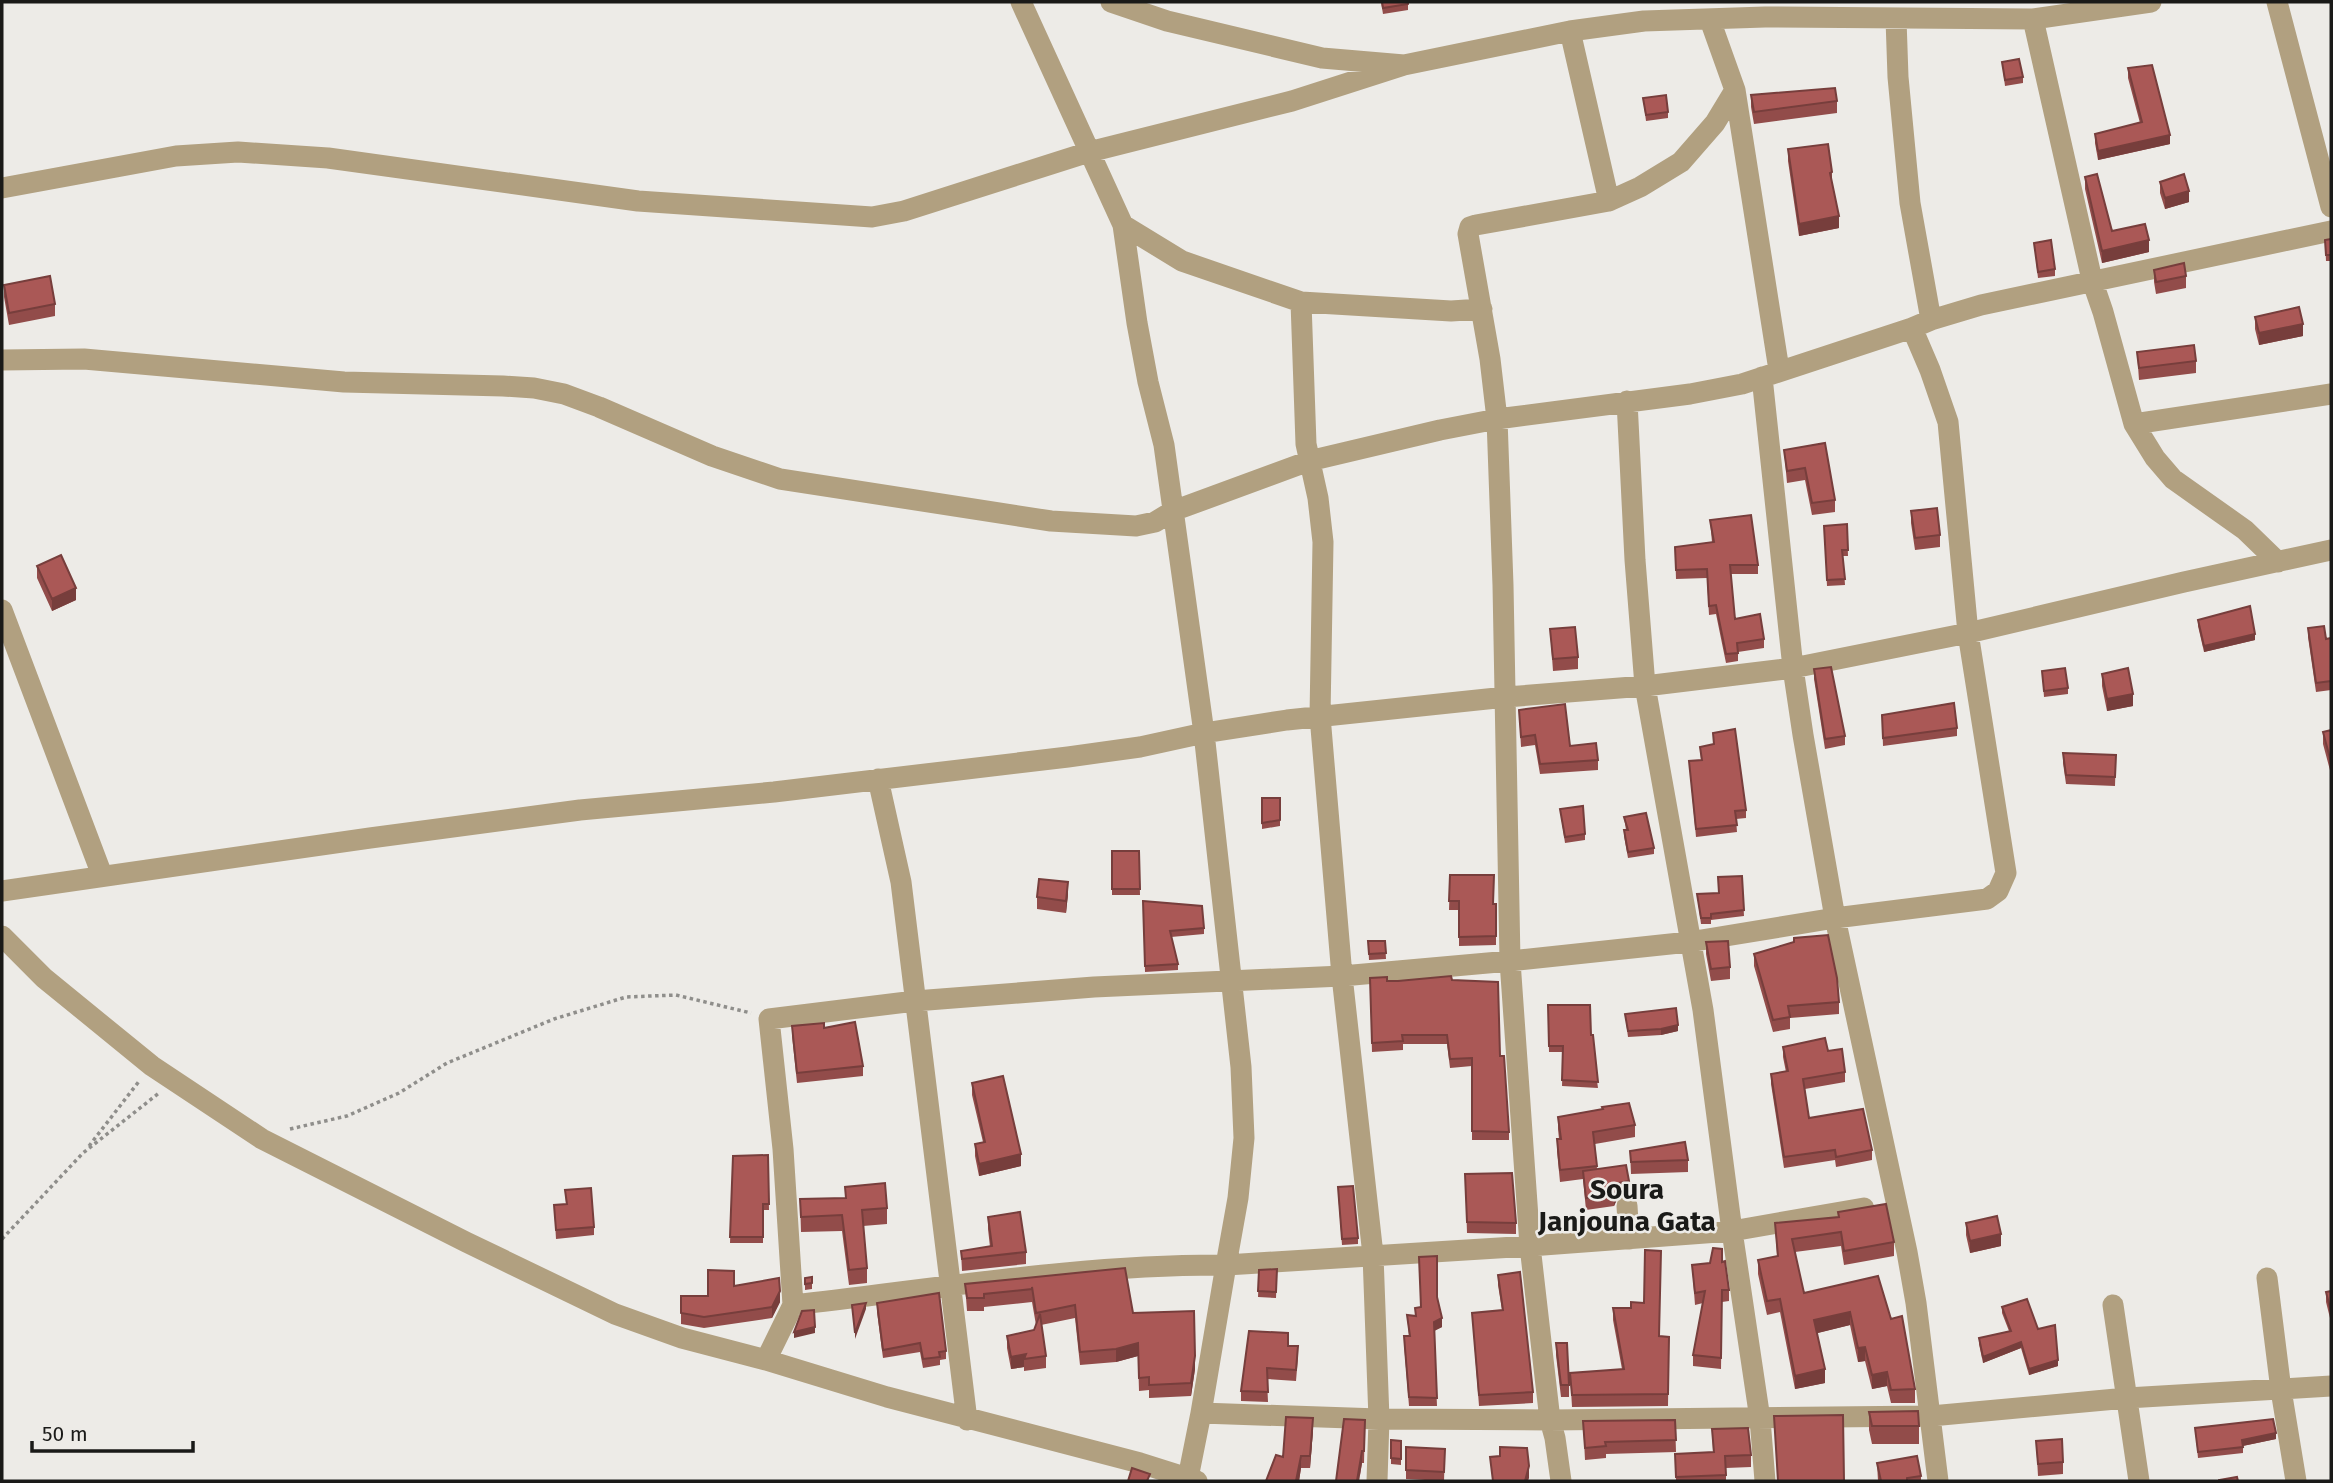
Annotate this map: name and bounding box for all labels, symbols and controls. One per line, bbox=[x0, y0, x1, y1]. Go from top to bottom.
district label: Soura Janjouna Gata bbox=[1537, 1173, 1716, 1238]
scale bar bbox=[32, 1410, 192, 1454]
text: 50 m bbox=[42, 1421, 88, 1447]

